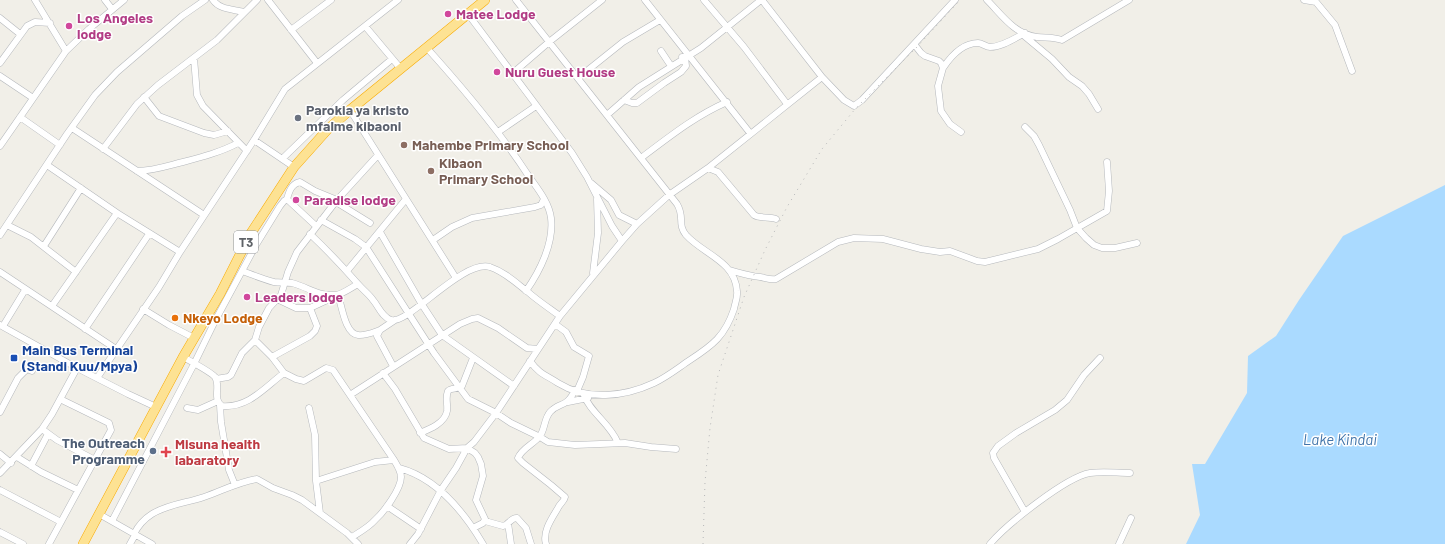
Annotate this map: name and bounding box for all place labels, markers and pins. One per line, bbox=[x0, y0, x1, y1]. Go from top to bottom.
place label: Matee Lodge bbox=[456, 5, 536, 22]
place label: Los Angeles lodge bbox=[77, 9, 153, 42]
marker: Matee Lodge bbox=[443, 9, 453, 19]
marker: Los Angeles lodge bbox=[64, 21, 74, 31]
place label: Nuru Guest House bbox=[505, 63, 616, 80]
marker: Nuru Guest House bbox=[492, 67, 502, 77]
place label: Parokia ya kristo mfalme kibaoni bbox=[306, 101, 409, 134]
marker: Parokia ya kristo mfalme kibaoni bbox=[293, 113, 303, 123]
place label: Mahembe Primary School bbox=[412, 136, 569, 153]
marker: Mahembe Primary School bbox=[399, 140, 409, 150]
place label: Kibaon Primary School bbox=[439, 154, 533, 187]
marker: Kibaon Primary School bbox=[426, 166, 436, 176]
place label: Paradise lodge bbox=[304, 191, 396, 208]
marker: Paradise lodge bbox=[291, 195, 301, 205]
place label: Leaders lodge bbox=[255, 288, 344, 305]
marker: Leaders lodge bbox=[242, 292, 252, 302]
place label: Nkeyo Lodge bbox=[183, 309, 263, 326]
marker: Nkeyo Lodge bbox=[170, 313, 180, 323]
place label: Main Bus Terminal (Standi Kuu/Mpya) bbox=[21, 341, 137, 374]
marker: Main Bus Terminal (Standi Kuu/Mpya) bbox=[9, 353, 19, 363]
place label: The Outreach Programme bbox=[62, 434, 145, 467]
place label: Misuna health labaratory bbox=[175, 435, 260, 468]
marker: The Outreach Programme bbox=[148, 446, 158, 456]
marker: Misuna health labaratory bbox=[160, 446, 172, 458]

